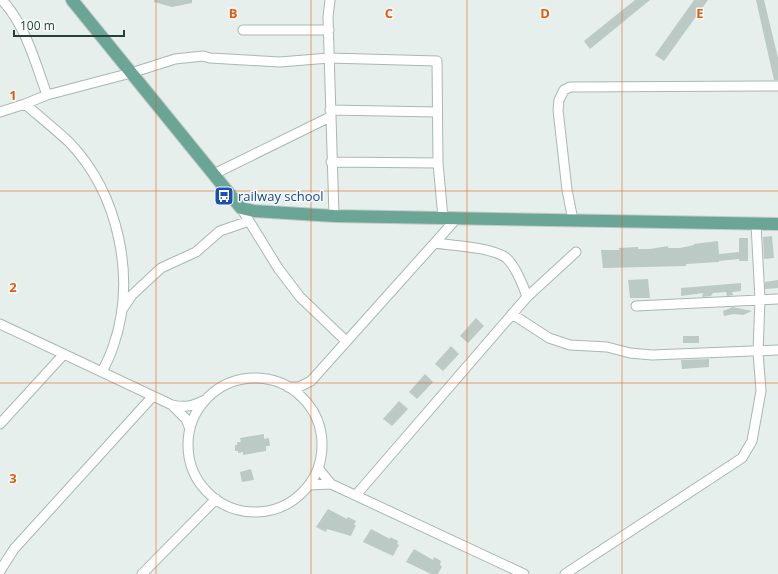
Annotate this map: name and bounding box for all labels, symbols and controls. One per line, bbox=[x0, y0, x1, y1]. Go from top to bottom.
text: B bbox=[229, 4, 238, 22]
text: C bbox=[385, 4, 393, 22]
text: D bbox=[540, 4, 550, 22]
text: E bbox=[696, 4, 704, 22]
scale bar bbox=[14, 12, 124, 38]
text: 100 m bbox=[20, 17, 55, 34]
text: 1 bbox=[9, 86, 17, 104]
bus stop icon: railway school bbox=[213, 185, 235, 207]
place label: railway school bbox=[238, 187, 324, 205]
text: 2 bbox=[9, 278, 17, 296]
text: 3 bbox=[9, 469, 17, 487]

